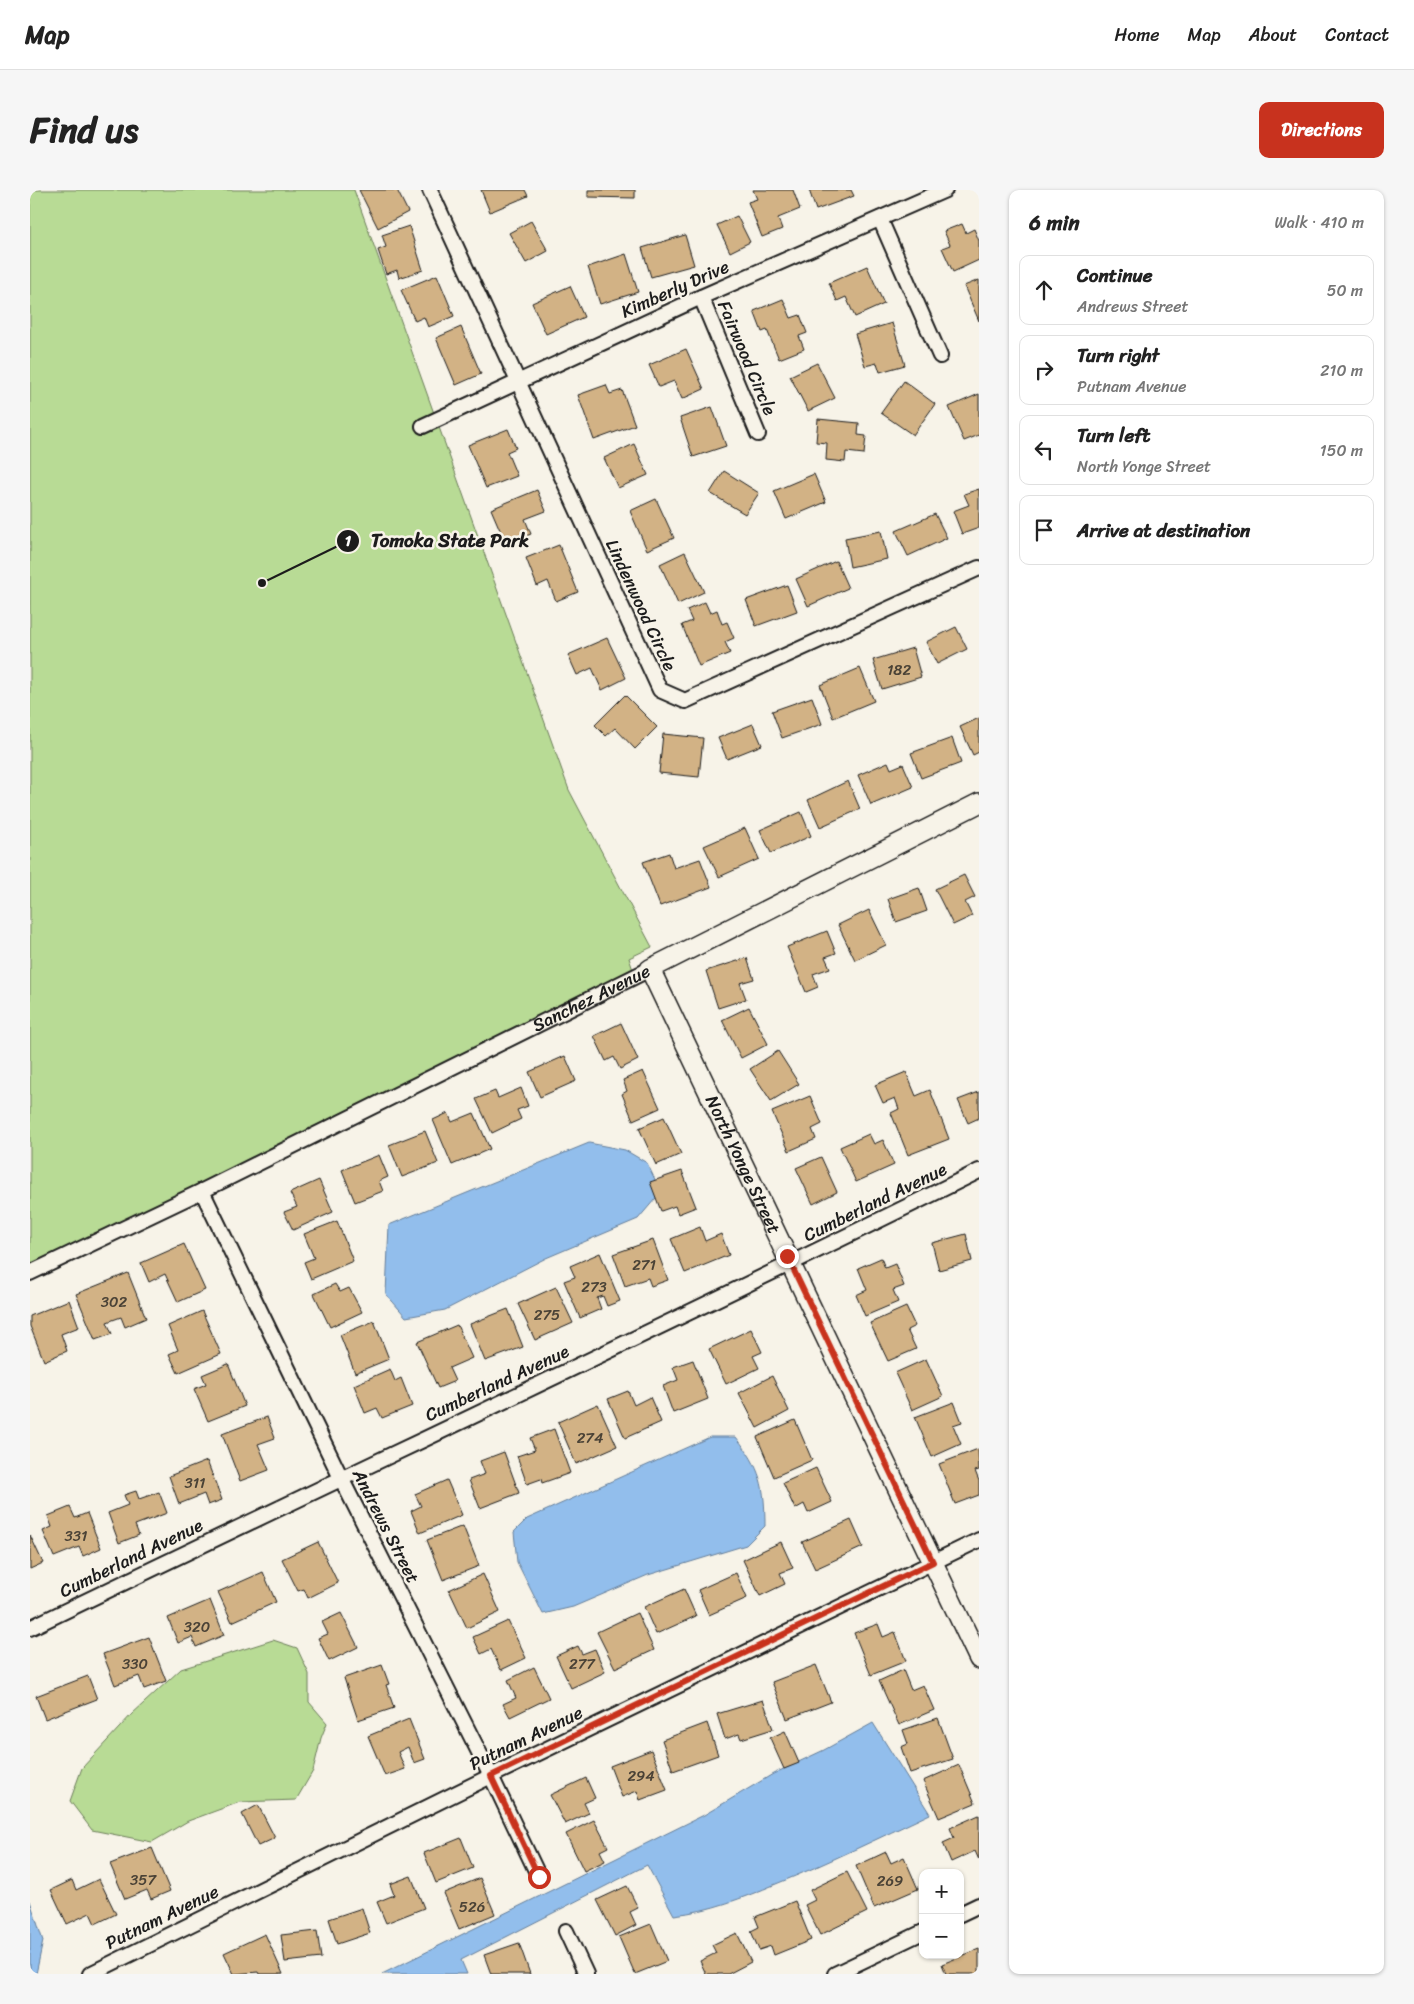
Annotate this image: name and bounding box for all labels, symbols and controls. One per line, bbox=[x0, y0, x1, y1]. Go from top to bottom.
text: Map bbox=[25, 14, 69, 56]
text: Home bbox=[1115, 19, 1160, 51]
text: Map bbox=[1188, 19, 1221, 51]
text: About bbox=[1249, 19, 1297, 51]
text: Contact bbox=[1325, 19, 1389, 51]
text: Find us bbox=[30, 99, 138, 161]
button: Directions bbox=[1259, 102, 1384, 158]
text: 6 min bbox=[1029, 204, 1080, 242]
text: Walk · 410 m bbox=[1275, 208, 1364, 237]
street label: Kimberly Drive bbox=[616, 251, 734, 327]
text: Continue bbox=[1077, 259, 1153, 292]
icon: ahead bbox=[1030, 276, 1058, 304]
text: 50 m bbox=[1327, 276, 1363, 305]
text: Andrews Street bbox=[1077, 292, 1188, 321]
street label: Fairwood Circle bbox=[708, 295, 786, 421]
text: Turn right bbox=[1077, 339, 1159, 372]
icon: right bbox=[1030, 356, 1058, 384]
text: 210 m bbox=[1320, 356, 1363, 385]
text: Putnam Avenue bbox=[1077, 372, 1186, 401]
text: Turn left bbox=[1077, 419, 1150, 452]
icon: left bbox=[1030, 436, 1058, 464]
text: 150 m bbox=[1320, 436, 1363, 465]
text: North Yonge Street bbox=[1077, 452, 1211, 481]
text: Arrive at destination bbox=[1077, 514, 1250, 547]
icon: arrive bbox=[1030, 516, 1058, 544]
callout: Tomoka State Park bbox=[336, 524, 540, 558]
text: Tomoka State Park bbox=[371, 524, 529, 557]
text: 1 bbox=[345, 528, 352, 554]
street label: Lindenwood Circle bbox=[596, 534, 686, 677]
house number: 182 bbox=[887, 657, 911, 683]
street label: Sanchez Avenue bbox=[527, 955, 656, 1041]
street label: North Yonge Street bbox=[696, 1089, 790, 1240]
street label: Cumberland Avenue bbox=[798, 1153, 953, 1251]
route end bbox=[776, 1245, 799, 1268]
house number: 271 bbox=[632, 1252, 656, 1278]
house number: 273 bbox=[581, 1274, 607, 1300]
house number: 302 bbox=[101, 1289, 128, 1315]
house number: 275 bbox=[534, 1302, 560, 1328]
street label: Cumberland Avenue bbox=[419, 1335, 575, 1431]
house number: 274 bbox=[577, 1425, 603, 1451]
street label: Andrews Street bbox=[343, 1462, 429, 1589]
house number: 311 bbox=[184, 1470, 206, 1496]
street label: Cumberland Avenue bbox=[54, 1509, 209, 1607]
house number: 331 bbox=[65, 1523, 87, 1549]
house number: 320 bbox=[184, 1614, 210, 1640]
house number: 330 bbox=[122, 1651, 148, 1677]
house number: 277 bbox=[569, 1651, 596, 1677]
street label: Putnam Avenue bbox=[464, 1697, 588, 1779]
house number: 294 bbox=[627, 1763, 655, 1789]
route start bbox=[528, 1866, 551, 1889]
house number: 357 bbox=[130, 1867, 157, 1893]
house number: 269 bbox=[877, 1868, 903, 1894]
map controls bbox=[919, 1869, 964, 1959]
button: + bbox=[919, 1869, 964, 1914]
street label: Putnam Avenue bbox=[100, 1876, 224, 1958]
house number: 526 bbox=[459, 1894, 485, 1920]
button: − bbox=[919, 1914, 964, 1959]

